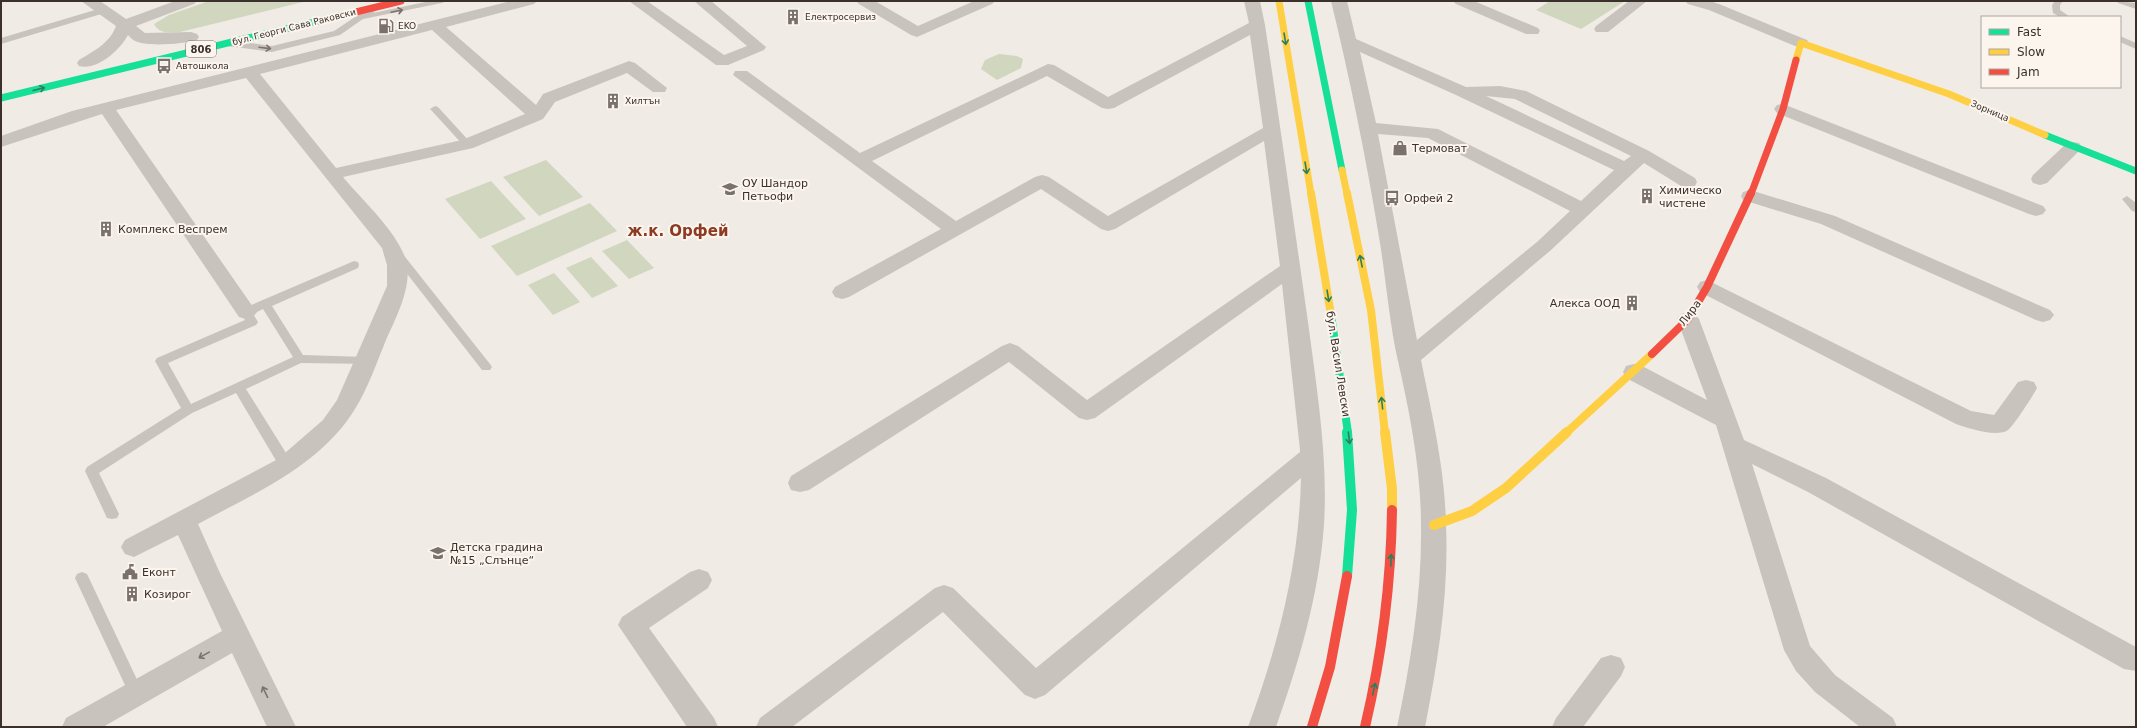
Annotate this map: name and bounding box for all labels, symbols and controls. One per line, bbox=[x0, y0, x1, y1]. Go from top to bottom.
one-way arrow bbox=[390, 6, 403, 14]
street label: бул. Георги Сава Раковски bbox=[231, 7, 357, 47]
building icon: Електросервиз bbox=[784, 8, 802, 26]
place label: Електросервиз bbox=[805, 12, 876, 22]
legend bbox=[1981, 16, 2121, 88]
fuel station icon: EKO bbox=[377, 17, 395, 35]
place label: EKO bbox=[398, 21, 416, 31]
text: Fast bbox=[2017, 25, 2041, 39]
one-way arrow bbox=[1281, 33, 1289, 46]
road number: 806 bbox=[186, 41, 216, 57]
one-way arrow bbox=[258, 44, 271, 52]
text: Slow bbox=[2017, 45, 2045, 59]
bus stop icon: Автошкола bbox=[155, 57, 173, 75]
place label: Автошкола bbox=[176, 61, 229, 71]
text: Jam bbox=[2016, 65, 2040, 79]
one-way arrow bbox=[32, 84, 45, 92]
building icon: Хилтън bbox=[604, 92, 622, 110]
place label: Хилтън bbox=[625, 96, 660, 106]
street label: Зорница bbox=[1969, 99, 2011, 123]
shop icon: Термоват bbox=[1391, 139, 1409, 157]
place label: Термоват bbox=[1411, 142, 1468, 155]
one-way arrow bbox=[1302, 161, 1310, 174]
place label: ОУ Шандор Петьофи bbox=[742, 177, 808, 203]
school or university icon: ОУ Шандор Петьофи bbox=[721, 180, 739, 198]
place label: Химическо чистене bbox=[1659, 184, 1722, 210]
building icon: Химическо чистене bbox=[1638, 187, 1656, 205]
bus stop icon: Орфей 2 bbox=[1383, 189, 1401, 207]
place label: Орфей 2 bbox=[1404, 192, 1453, 205]
building icon: Комплекс Веспрем bbox=[97, 220, 115, 238]
district label: ж.к. Орфей bbox=[628, 222, 728, 240]
place label: Комплекс Веспрем bbox=[118, 223, 228, 236]
one-way arrow bbox=[1357, 255, 1365, 268]
one-way arrow bbox=[1324, 289, 1332, 302]
building icon: Алекса ООД bbox=[1623, 294, 1641, 312]
place label: Алекса ООД bbox=[1550, 297, 1620, 310]
street label: Лира bbox=[1676, 297, 1704, 329]
street label: бул. Васил Левски bbox=[1323, 310, 1353, 418]
one-way arrow bbox=[1378, 397, 1386, 410]
one-way arrow bbox=[1345, 431, 1352, 444]
place label: Детска градина №15 „Слънце“ bbox=[450, 541, 543, 567]
school or university icon: Детска градина №15 „Слънце“ bbox=[429, 544, 447, 562]
one-way arrow bbox=[1387, 554, 1395, 567]
public building icon: Еконт bbox=[121, 563, 139, 581]
place label: Еконт bbox=[142, 566, 177, 579]
building icon: Козирог bbox=[123, 585, 141, 603]
place label: Козирог bbox=[144, 588, 191, 601]
one-way arrow bbox=[198, 651, 210, 659]
one-way arrow bbox=[1371, 683, 1379, 696]
one-way arrow bbox=[261, 686, 268, 698]

